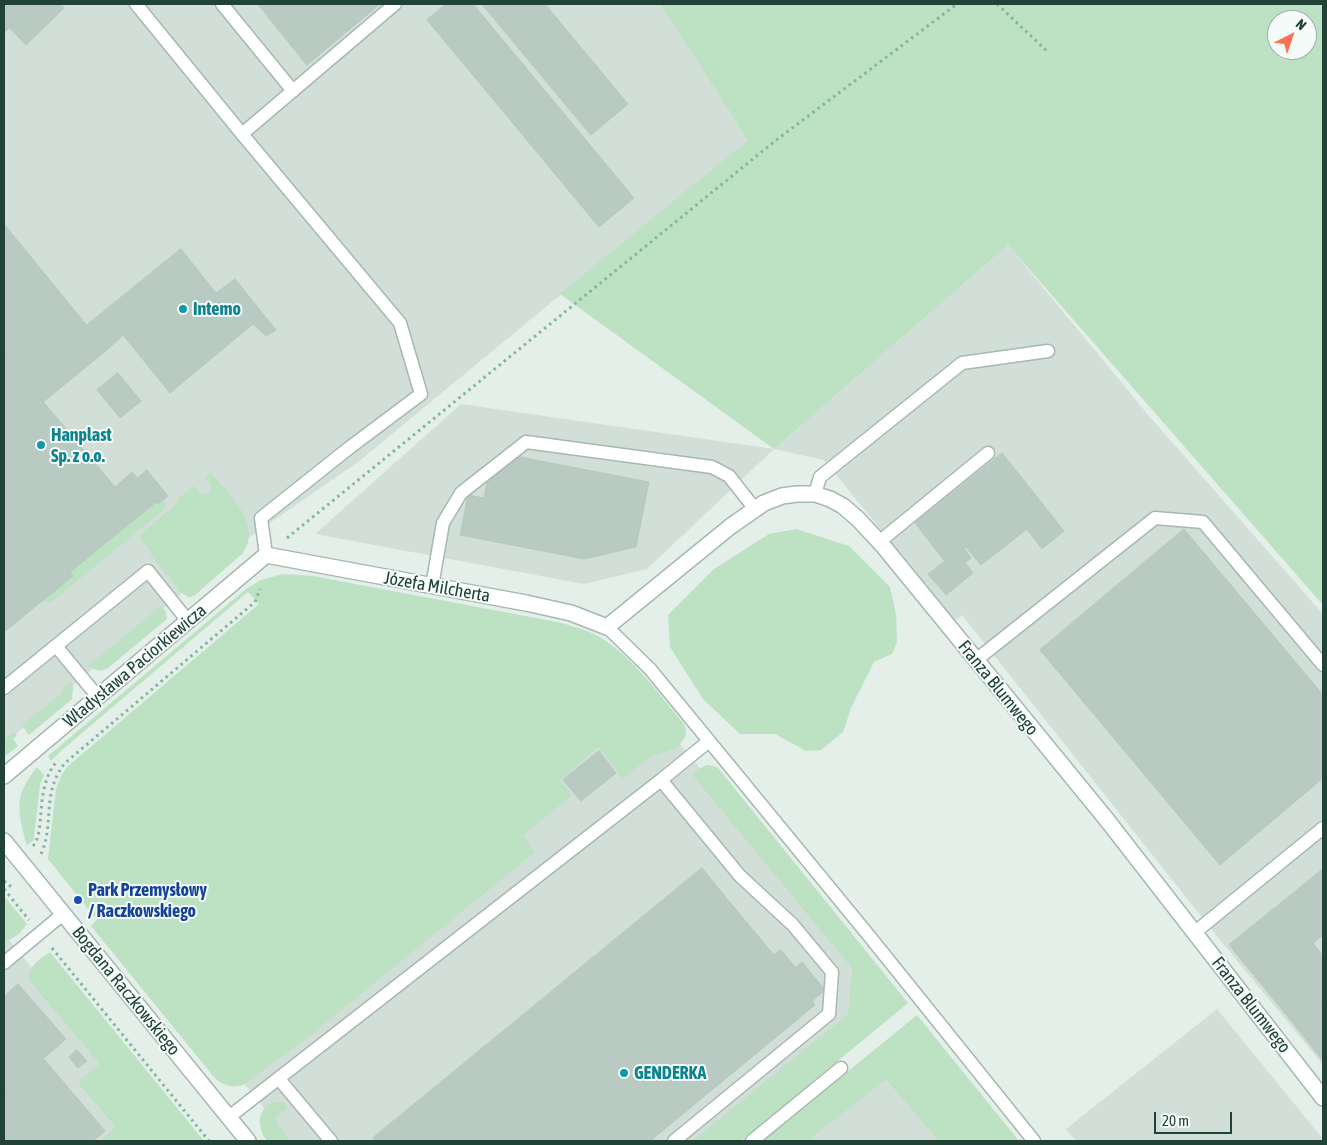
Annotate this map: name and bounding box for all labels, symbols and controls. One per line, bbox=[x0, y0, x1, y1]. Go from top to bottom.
north arrow bbox=[1267, 10, 1317, 60]
text: N bbox=[1293, 16, 1310, 33]
place label: Intemo bbox=[193, 298, 241, 320]
marker: Intemo bbox=[177, 303, 189, 315]
place label: Hanplast Sp. z o.o. bbox=[51, 424, 112, 466]
marker: Hanplast Sp. z o.o. bbox=[35, 439, 47, 451]
street label: Józefa Milcherta bbox=[382, 567, 492, 607]
street label: Władysława Paciorkiewicza bbox=[59, 600, 211, 732]
street label: Franza Blumwego bbox=[953, 636, 1043, 740]
place label: Park Przemysłowy / Raczkowskiego bbox=[88, 879, 207, 922]
marker: Park Przemysłowy / Raczkowskiego bbox=[72, 894, 84, 906]
street label: Bogdana Raczkowskiego bbox=[67, 922, 185, 1060]
street label: Franza Blumwego bbox=[1207, 953, 1295, 1057]
place label: GENDERKA bbox=[634, 1062, 706, 1084]
marker: GENDERKA bbox=[618, 1067, 630, 1079]
scale bar bbox=[1157, 1102, 1234, 1134]
text: 20 m bbox=[1162, 1112, 1189, 1129]

